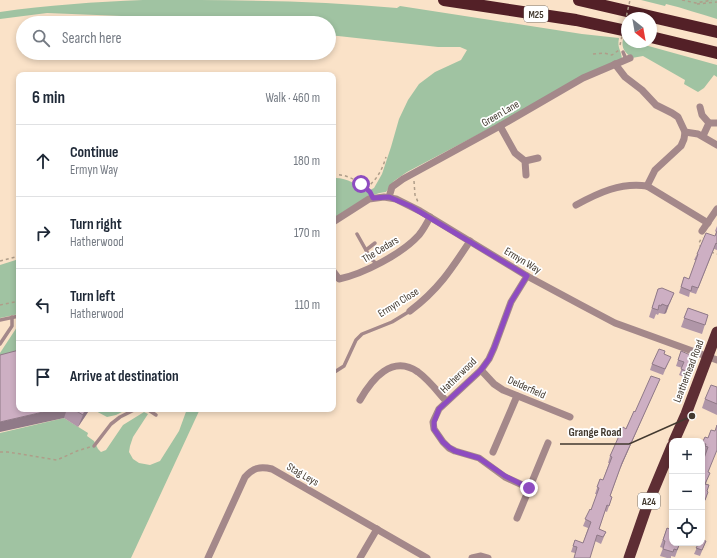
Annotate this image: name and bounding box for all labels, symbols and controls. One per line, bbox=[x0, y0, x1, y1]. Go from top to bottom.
road number: M25 bbox=[524, 6, 548, 22]
north arrow bbox=[621, 12, 657, 48]
search box bbox=[16, 16, 336, 60]
icon: search bbox=[30, 27, 52, 49]
text: Search here bbox=[62, 29, 122, 48]
text: 6 min bbox=[32, 88, 65, 108]
text: Walk · 460 m bbox=[265, 90, 320, 106]
street label: Green Lane bbox=[479, 97, 521, 129]
text: Continue bbox=[70, 143, 119, 162]
icon: ahead bbox=[32, 150, 54, 172]
text: 180 m bbox=[294, 153, 320, 169]
text: Ermyn Way bbox=[70, 162, 118, 178]
route start bbox=[352, 175, 370, 193]
text: Turn right bbox=[70, 215, 122, 234]
icon: right bbox=[32, 222, 54, 244]
text: 170 m bbox=[294, 225, 320, 241]
street label: The Cedars bbox=[359, 233, 401, 265]
text: Hatherwood bbox=[70, 234, 124, 250]
street label: Ermyn Way bbox=[502, 244, 544, 277]
street label: Ermyn Close bbox=[375, 285, 421, 320]
text: Turn left bbox=[70, 287, 115, 306]
icon: left bbox=[32, 294, 54, 316]
text: 110 m bbox=[295, 297, 320, 313]
text: Hatherwood bbox=[70, 306, 124, 322]
street label: Leatherhead Road bbox=[671, 338, 707, 404]
street label: Hatherwood bbox=[437, 355, 480, 396]
icon: arrive bbox=[32, 366, 54, 388]
text: Arrive at destination bbox=[70, 367, 179, 386]
street label: Delderfield bbox=[506, 373, 548, 402]
callout: Grange Road bbox=[560, 420, 629, 444]
text: Grange Road bbox=[568, 425, 622, 440]
map controls bbox=[669, 438, 705, 546]
button: + bbox=[669, 438, 705, 474]
street label: Stag Leys bbox=[284, 460, 321, 489]
button: − bbox=[669, 474, 705, 510]
route end bbox=[520, 479, 538, 497]
road number: A24 bbox=[638, 493, 660, 509]
button: locate bbox=[669, 510, 705, 546]

